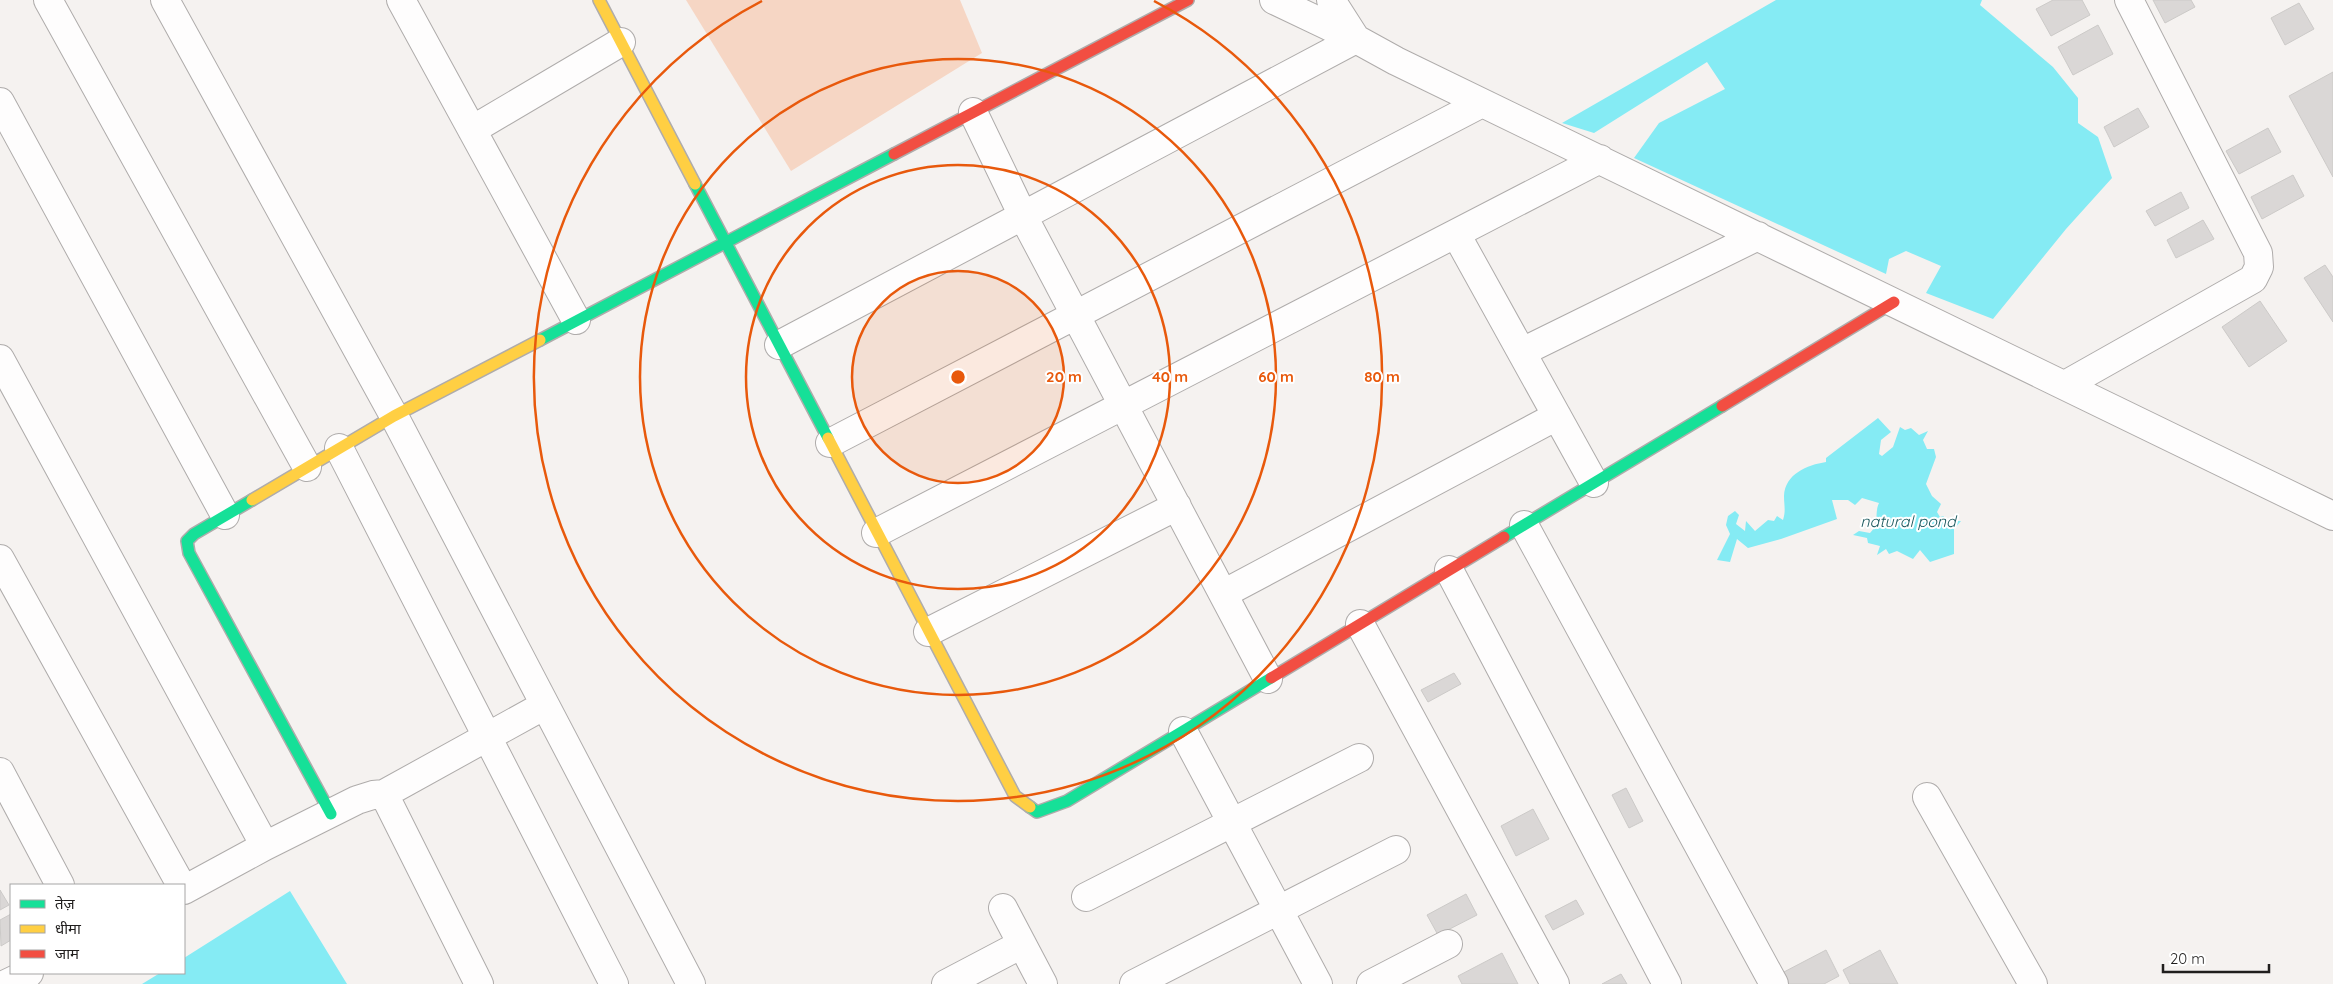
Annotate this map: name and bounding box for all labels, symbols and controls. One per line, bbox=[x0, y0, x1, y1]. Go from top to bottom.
text: 20 m bbox=[1046, 367, 1082, 386]
text: 40 m bbox=[1152, 367, 1188, 386]
text: 60 m bbox=[1258, 367, 1294, 386]
text: 80 m bbox=[1364, 367, 1400, 386]
centre of rings bbox=[949, 368, 967, 386]
water label: natural pond bbox=[1860, 511, 1958, 531]
legend bbox=[10, 884, 185, 974]
text: तेज़ bbox=[55, 894, 76, 913]
text: धीमा bbox=[55, 919, 82, 938]
scale bar bbox=[2163, 942, 2269, 974]
text: जाम bbox=[55, 944, 80, 963]
text: 20 m bbox=[2170, 949, 2205, 968]

